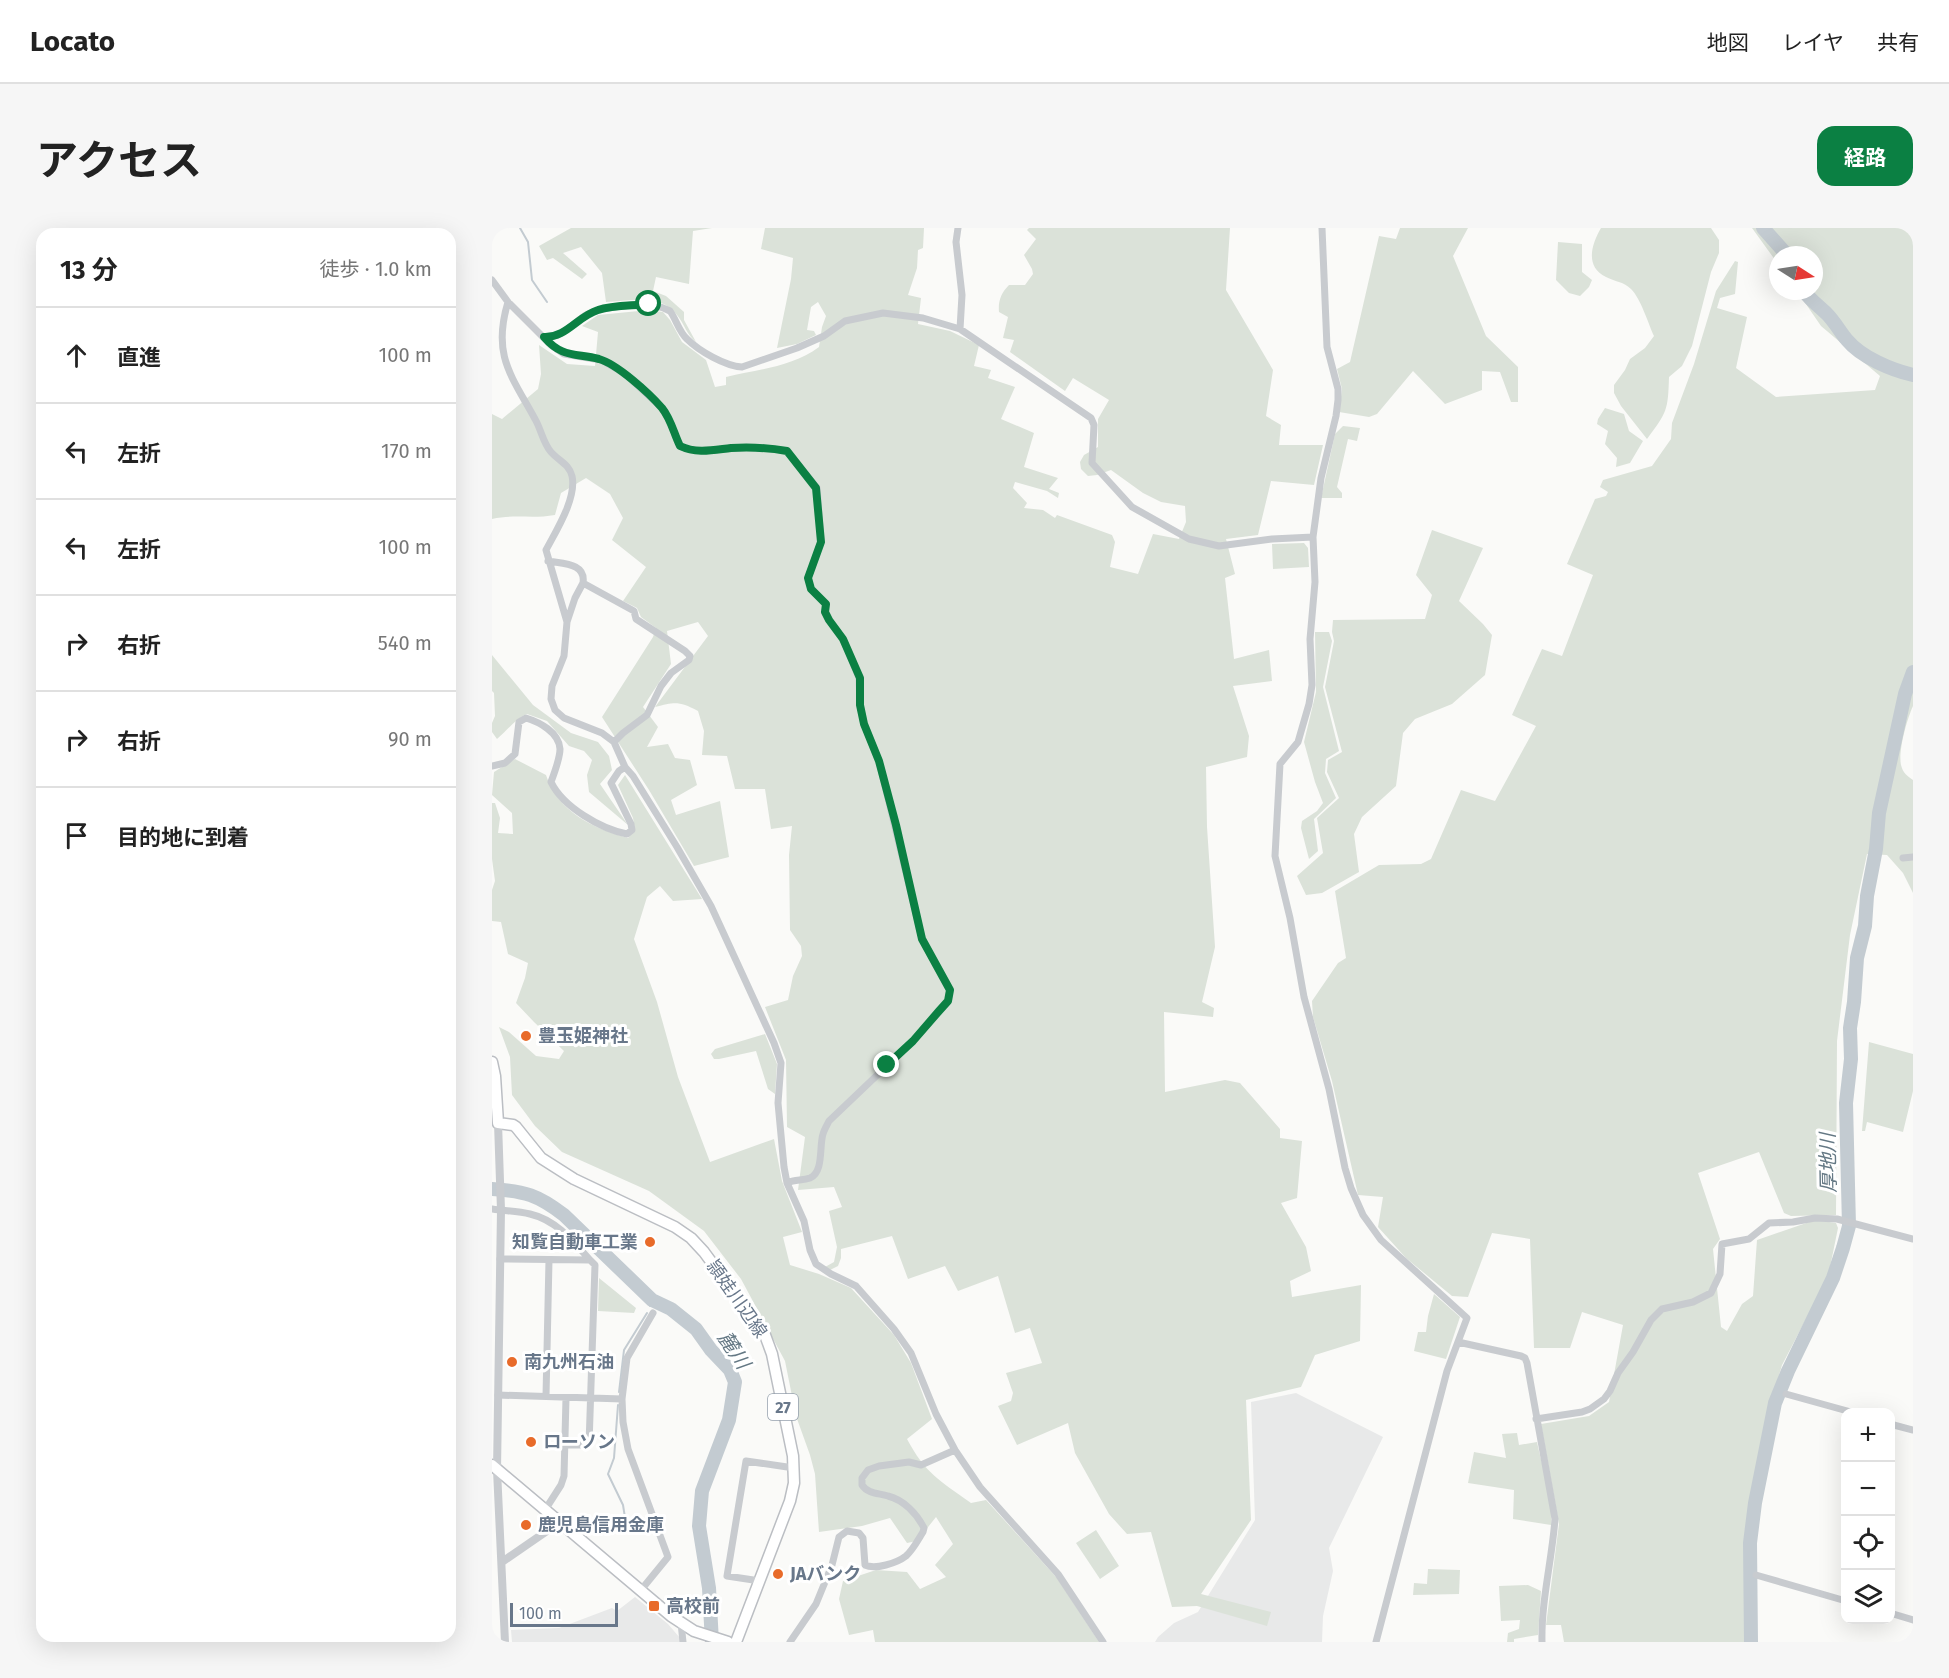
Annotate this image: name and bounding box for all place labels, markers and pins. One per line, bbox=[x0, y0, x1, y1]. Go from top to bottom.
place label: 豊玉姫神社 bbox=[538, 1025, 628, 1047]
marker: 豊玉姫神社 bbox=[519, 1029, 533, 1043]
place label: 知覧自動車工業 bbox=[512, 1231, 638, 1253]
marker: 知覧自動車工業 bbox=[643, 1235, 657, 1249]
place label: 南九州石油 bbox=[524, 1351, 614, 1373]
marker: 南九州石油 bbox=[505, 1355, 519, 1369]
place label: ローソン bbox=[543, 1431, 615, 1453]
marker: ローソン bbox=[524, 1435, 538, 1449]
place label: 鹿児島信用金庫 bbox=[538, 1514, 664, 1536]
marker: 鹿児島信用金庫 bbox=[519, 1518, 533, 1532]
place label: JAバンク bbox=[789, 1563, 861, 1585]
marker: JAバンク bbox=[771, 1567, 785, 1581]
place label: 高校前 bbox=[666, 1595, 720, 1617]
marker: 高校前 bbox=[647, 1599, 661, 1613]

